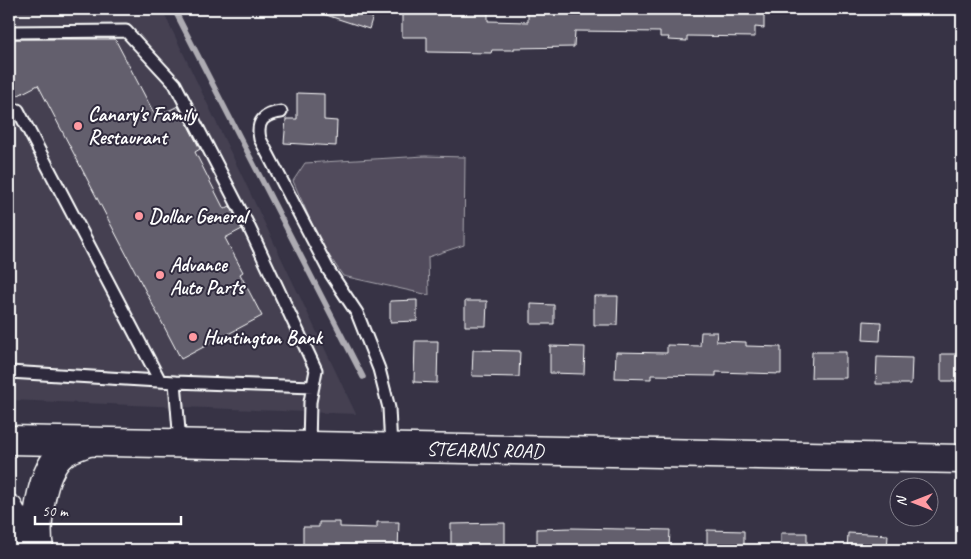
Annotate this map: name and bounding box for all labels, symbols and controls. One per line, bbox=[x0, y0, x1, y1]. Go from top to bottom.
place label: Canary's Family Restaurant bbox=[88, 102, 198, 150]
marker: Canary's Family Restaurant bbox=[72, 120, 84, 132]
place label: Dollar General bbox=[149, 204, 250, 229]
marker: Dollar General bbox=[133, 210, 145, 222]
place label: Advance Auto Parts bbox=[170, 252, 246, 300]
marker: Advance Auto Parts bbox=[154, 269, 166, 281]
place label: Huntington Bank bbox=[203, 325, 323, 350]
marker: Huntington Bank bbox=[187, 331, 199, 343]
street label: STEARNS ROAD bbox=[426, 436, 545, 463]
north arrow bbox=[888, 476, 938, 526]
scale bar bbox=[35, 494, 181, 526]
text: N bbox=[893, 495, 910, 506]
text: 50 m bbox=[42, 502, 69, 521]

